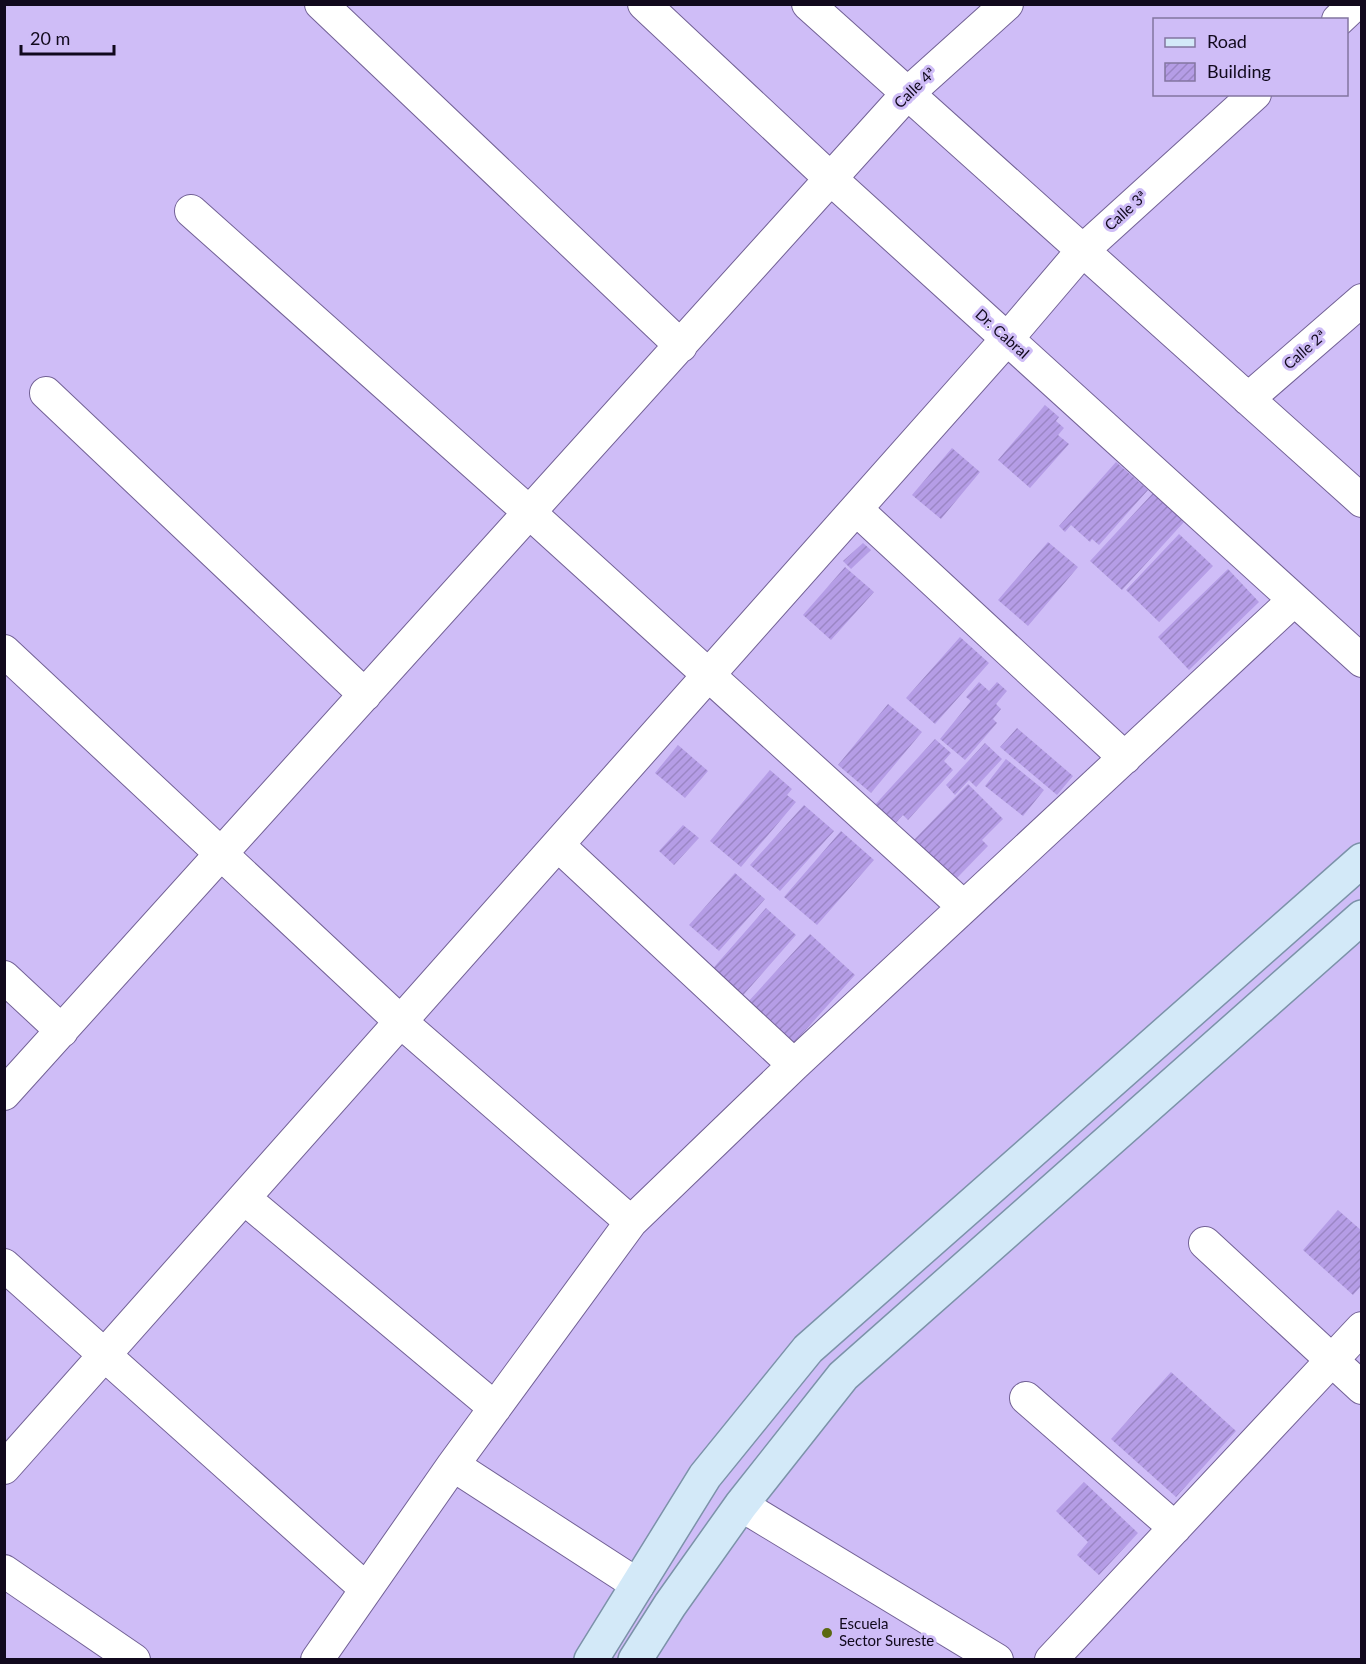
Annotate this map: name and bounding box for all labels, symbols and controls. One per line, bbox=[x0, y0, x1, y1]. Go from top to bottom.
scale bar bbox=[21, 18, 114, 56]
legend bbox=[1153, 18, 1348, 96]
text: 20 m bbox=[30, 27, 70, 49]
text: Road bbox=[1207, 30, 1247, 52]
text: Building bbox=[1207, 60, 1271, 82]
street label: Calle 4ª bbox=[890, 63, 939, 111]
street label: Calle 3ª bbox=[1101, 187, 1150, 234]
street label: Dr. Cabral bbox=[972, 305, 1033, 362]
street label: Calle 2ª bbox=[1279, 326, 1329, 373]
place label: Escuela Sector Sureste bbox=[839, 1614, 934, 1649]
marker: Escuela Sector Sureste bbox=[820, 1626, 834, 1640]

